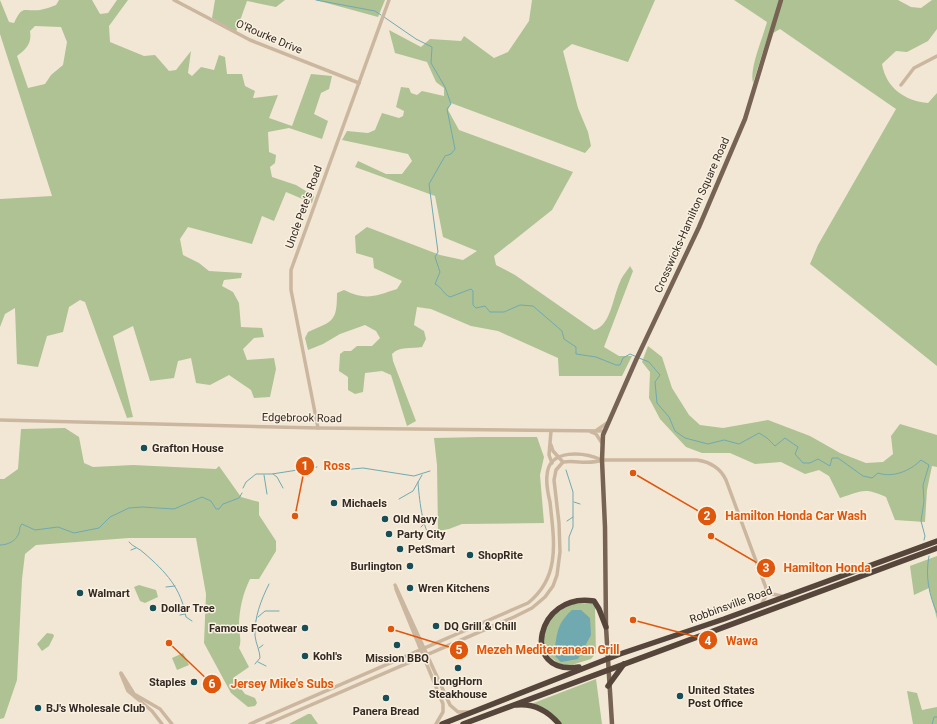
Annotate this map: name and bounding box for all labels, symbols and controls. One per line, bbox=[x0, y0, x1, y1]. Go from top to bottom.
street label: O'Rourke Drive bbox=[234, 17, 304, 57]
street label: Crosswicks-Hamilton Square Road bbox=[652, 135, 732, 295]
street label: Uncle Pete's Road bbox=[283, 164, 325, 250]
street label: Edgebrook Road bbox=[262, 411, 342, 425]
place label: Grafton House bbox=[152, 442, 224, 455]
marker: Grafton House bbox=[139, 443, 149, 453]
callout: Ross bbox=[295, 454, 358, 478]
text: 1 bbox=[302, 459, 308, 473]
text: Ross bbox=[324, 459, 350, 473]
place label: Michaels bbox=[342, 497, 387, 510]
marker: Michaels bbox=[329, 498, 339, 508]
callout: Hamilton Honda Car Wash bbox=[697, 504, 874, 528]
text: 2 bbox=[704, 509, 711, 523]
text: Hamilton Honda Car Wash bbox=[725, 509, 867, 523]
place label: Old Navy bbox=[393, 513, 438, 526]
marker: Old Navy bbox=[380, 514, 390, 524]
place label: Party City bbox=[397, 528, 446, 541]
marker: Party City bbox=[384, 529, 394, 539]
place label: PetSmart bbox=[408, 543, 455, 556]
marker: PetSmart bbox=[395, 544, 405, 554]
place label: ShopRite bbox=[478, 549, 523, 562]
marker: ShopRite bbox=[465, 550, 475, 560]
callout: Hamilton Honda bbox=[756, 556, 879, 580]
place label: Burlington bbox=[351, 560, 402, 573]
marker: Burlington bbox=[405, 561, 415, 571]
text: 3 bbox=[763, 561, 770, 575]
text: Hamilton Honda bbox=[783, 561, 871, 575]
place label: Wren Kitchens bbox=[418, 582, 490, 595]
marker: Wren Kitchens bbox=[405, 583, 415, 593]
street label: Robbinsville Road bbox=[688, 584, 774, 626]
place label: Walmart bbox=[88, 587, 130, 600]
marker: Walmart bbox=[75, 588, 85, 598]
place label: Dollar Tree bbox=[161, 602, 215, 615]
marker: Dollar Tree bbox=[148, 603, 158, 613]
place label: DQ Grill & Chill bbox=[444, 620, 517, 633]
marker: DQ Grill & Chill bbox=[431, 621, 441, 631]
place label: Famous Footwear bbox=[209, 622, 297, 635]
marker: Famous Footwear bbox=[300, 623, 310, 633]
callout: Wawa bbox=[698, 628, 766, 652]
text: 4 bbox=[705, 634, 712, 648]
text: Wawa bbox=[726, 634, 759, 648]
callout: Mezeh Mediterranean Grill bbox=[449, 638, 628, 662]
marker: Mission BBQ bbox=[392, 640, 402, 650]
text: 5 bbox=[456, 643, 463, 657]
text: Mezeh Mediterranean Grill bbox=[476, 643, 620, 657]
place label: Kohl's bbox=[313, 650, 342, 663]
marker: Kohl's bbox=[300, 651, 310, 661]
place label: Mission BBQ bbox=[365, 652, 429, 665]
marker: LongHorn Steakhouse bbox=[453, 663, 463, 673]
callout: Jersey Mike's Subs bbox=[202, 672, 342, 696]
place label: LongHorn Steakhouse bbox=[429, 675, 487, 701]
place label: Staples bbox=[149, 676, 186, 689]
marker: Staples bbox=[189, 677, 199, 687]
text: 6 bbox=[209, 677, 216, 691]
text: Jersey Mike's Subs bbox=[230, 677, 334, 691]
place label: United States Post Office bbox=[688, 684, 755, 710]
marker: United States Post Office bbox=[675, 691, 685, 701]
marker: Panera Bread bbox=[381, 693, 391, 703]
place label: BJ's Wholesale Club bbox=[46, 702, 145, 715]
marker: BJ's Wholesale Club bbox=[33, 703, 43, 713]
place label: Panera Bread bbox=[353, 705, 419, 718]

